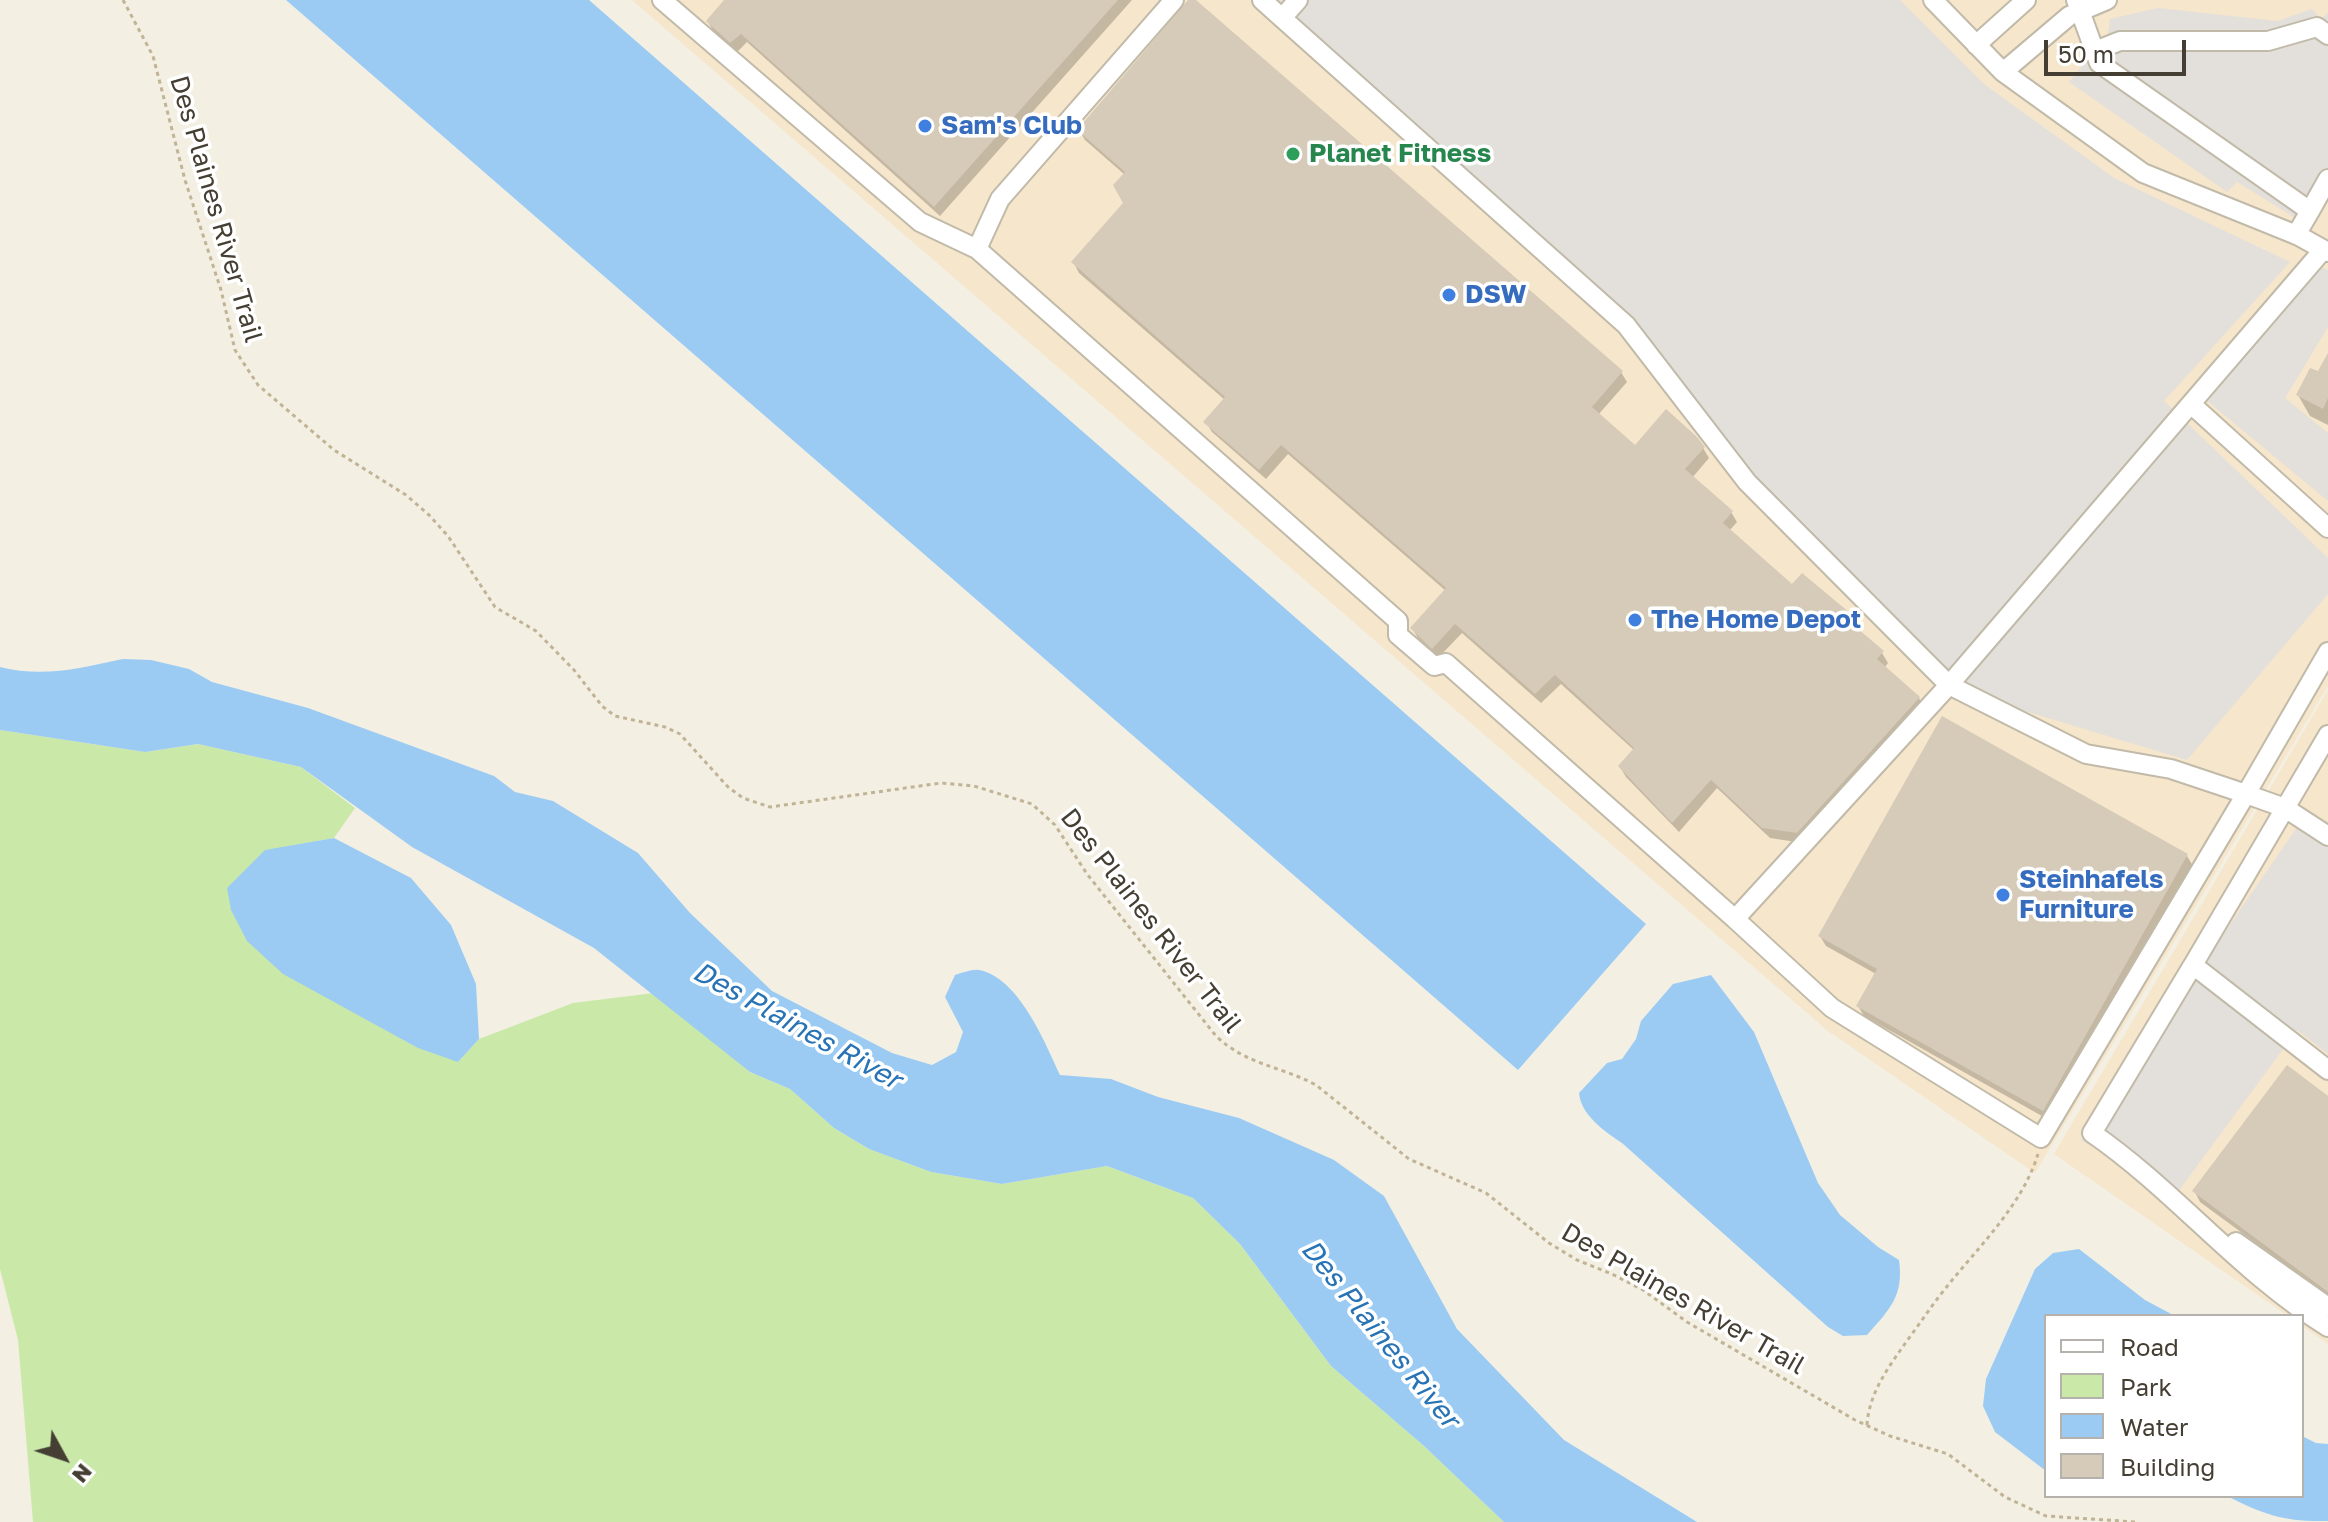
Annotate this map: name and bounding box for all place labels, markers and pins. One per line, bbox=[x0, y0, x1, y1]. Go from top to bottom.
place label: Sam's Club bbox=[941, 110, 1082, 142]
marker: Sam's Club bbox=[916, 117, 934, 135]
place label: Planet Fitness bbox=[1309, 138, 1491, 170]
marker: Planet Fitness bbox=[1284, 145, 1302, 163]
place label: DSW bbox=[1465, 279, 1527, 311]
marker: DSW bbox=[1440, 286, 1458, 304]
place label: The Home Depot bbox=[1651, 604, 1861, 636]
marker: The Home Depot bbox=[1626, 611, 1644, 629]
place label: Steinhafels Furniture bbox=[2019, 864, 2164, 926]
marker: Steinhafels Furniture bbox=[1994, 886, 2012, 904]

